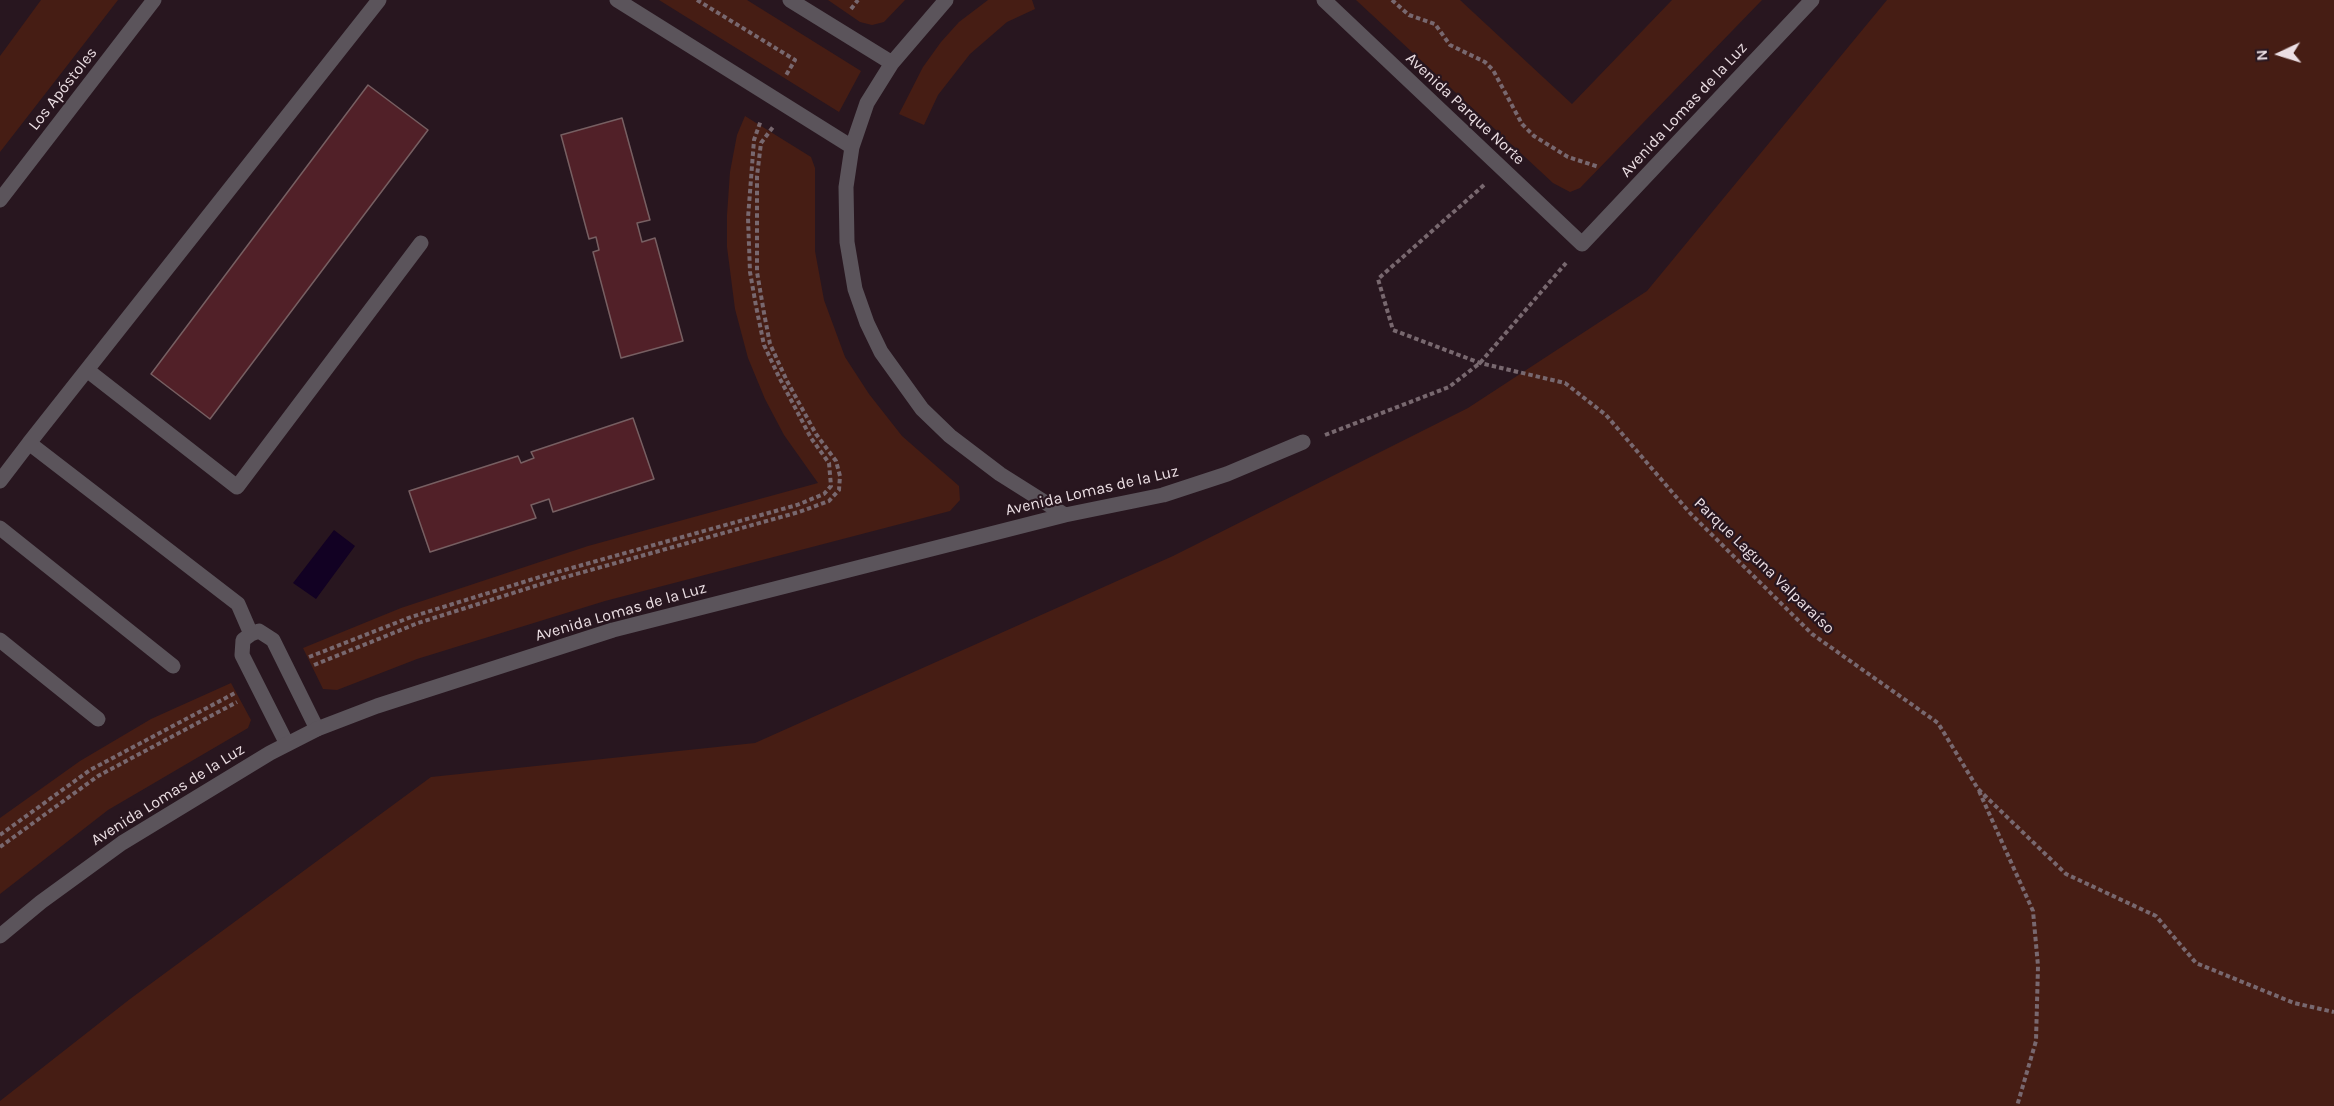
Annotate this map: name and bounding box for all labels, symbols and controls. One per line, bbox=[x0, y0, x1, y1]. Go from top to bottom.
north arrow bbox=[2250, 24, 2310, 84]
street label: Avenida Lomas de la Luz bbox=[1617, 39, 1751, 181]
street label: Los Apóstoles bbox=[25, 44, 101, 134]
street label: Avenida Parque Norte bbox=[1401, 49, 1529, 169]
text: N bbox=[2252, 49, 2271, 62]
street label: Avenida Lomas de la Luz bbox=[1004, 462, 1180, 520]
street label: Parque Laguna Valparaíso bbox=[1690, 494, 1838, 638]
street label: Avenida Lomas de la Luz bbox=[533, 578, 709, 646]
street label: Avenida Lomas de la Luz bbox=[88, 740, 248, 850]

